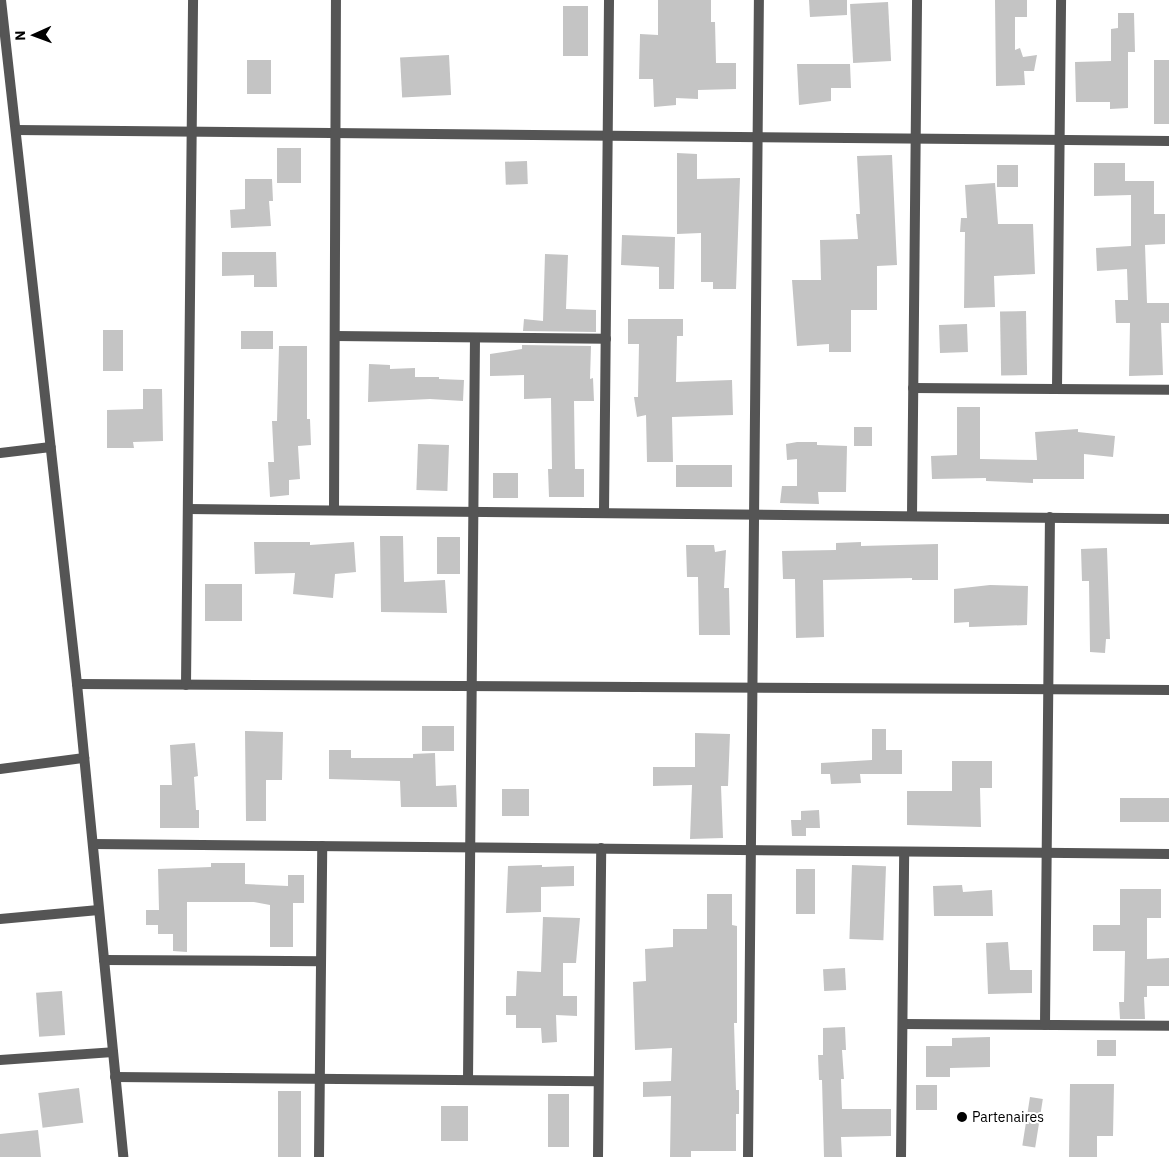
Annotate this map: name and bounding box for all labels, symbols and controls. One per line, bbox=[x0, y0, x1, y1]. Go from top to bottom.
north arrow bbox=[10, 10, 60, 60]
text: N bbox=[11, 30, 29, 41]
place label: Partenaires bbox=[972, 1109, 1044, 1125]
marker: Partenaires bbox=[956, 1111, 968, 1123]

